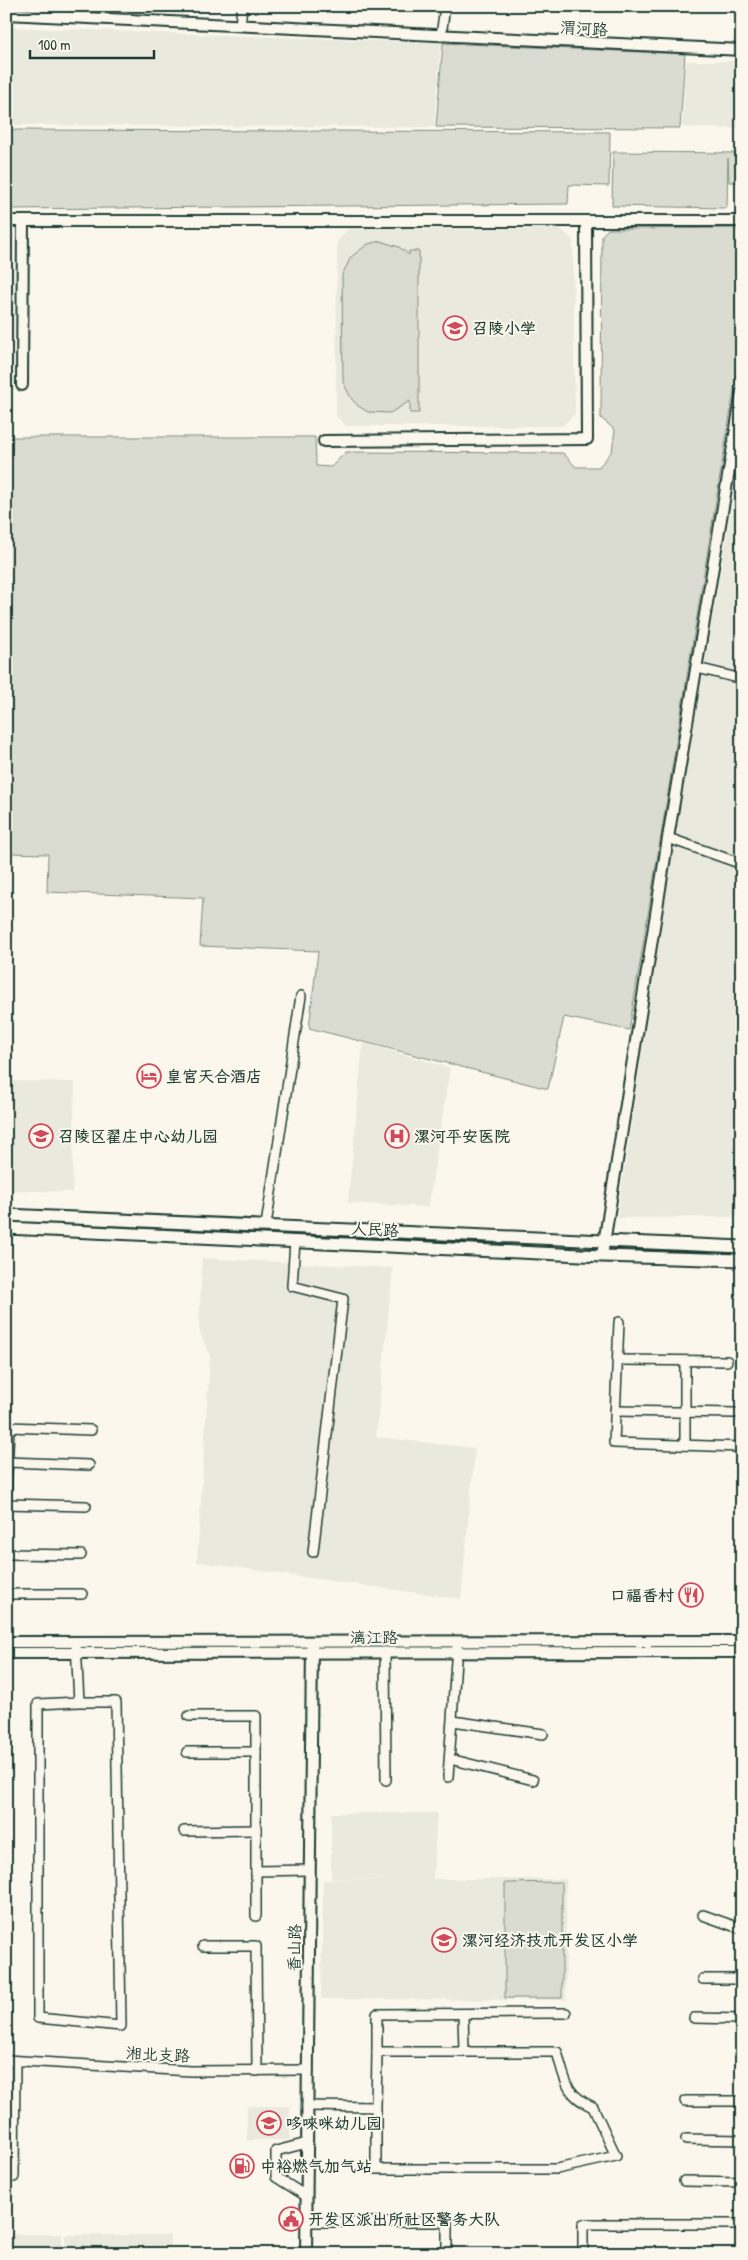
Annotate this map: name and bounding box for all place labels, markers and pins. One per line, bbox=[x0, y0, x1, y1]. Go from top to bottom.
school or university icon: 召陵小学 bbox=[442, 315, 468, 341]
place label: 召陵小学 bbox=[472, 317, 536, 339]
hotel icon: 皇宫天合酒店 bbox=[136, 1063, 162, 1089]
place label: 皇宫天合酒店 bbox=[166, 1065, 262, 1087]
school or university icon: 召陵区翟庄中心幼儿园 bbox=[28, 1123, 54, 1149]
hospital icon: 漯河平安医院 bbox=[384, 1123, 410, 1149]
place label: 召陵区翟庄中心幼儿园 bbox=[58, 1125, 218, 1147]
place label: 漯河平安医院 bbox=[414, 1125, 510, 1147]
restaurant icon: 口福香村 bbox=[678, 1582, 704, 1608]
place label: 口福香村 bbox=[610, 1584, 674, 1606]
school or university icon: 漯河经济技术开发区小学 bbox=[431, 1927, 457, 1953]
place label: 漯河经济技术开发区小学 bbox=[462, 1929, 638, 1951]
school or university icon: 哆唻咪幼儿园 bbox=[256, 2110, 282, 2136]
place label: 哆唻咪幼儿园 bbox=[286, 2112, 382, 2134]
fuel station icon: 中裕燃气加气站 bbox=[229, 2153, 255, 2179]
place label: 中裕燃气加气站 bbox=[260, 2155, 372, 2177]
public building icon: 开发区派出所社区警务大队 bbox=[278, 2206, 304, 2232]
place label: 开发区派出所社区警务大队 bbox=[308, 2208, 500, 2230]

